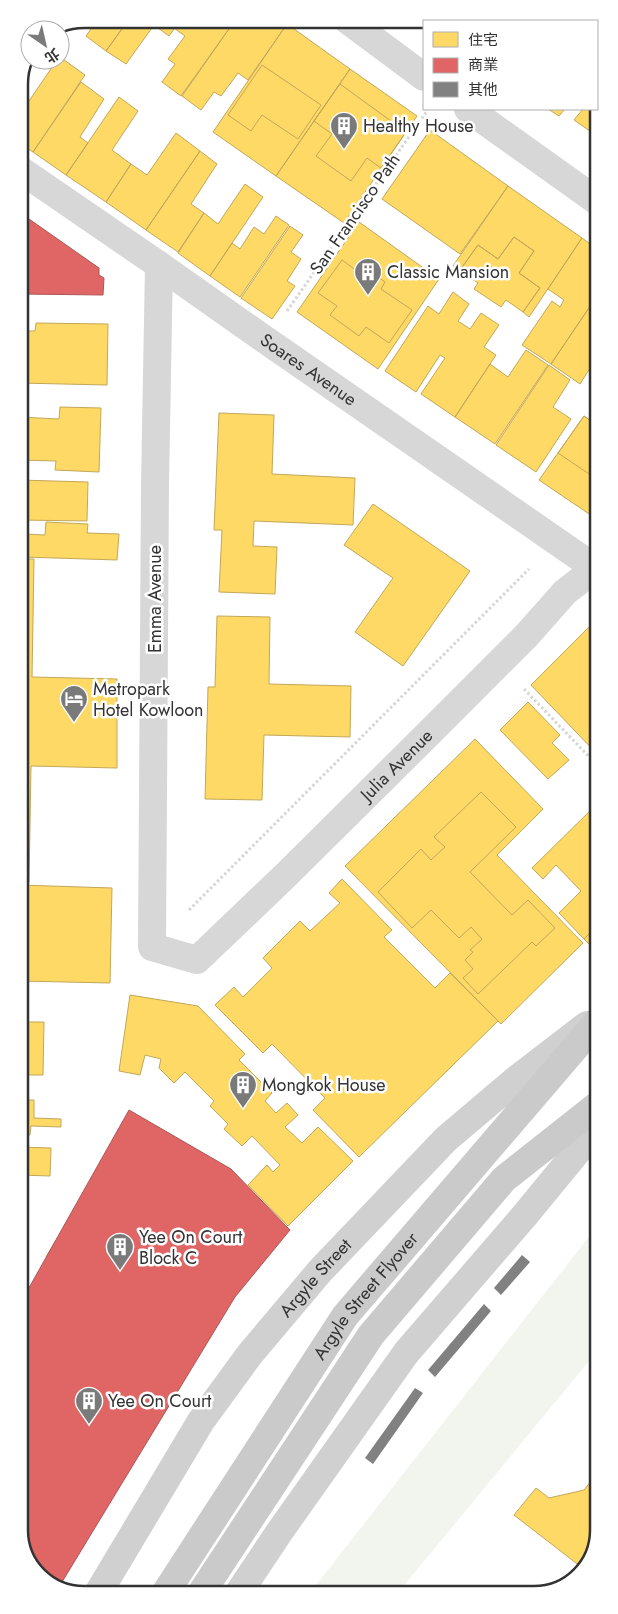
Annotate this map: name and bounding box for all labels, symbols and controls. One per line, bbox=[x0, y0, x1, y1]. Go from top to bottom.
north arrow bbox=[20, 20, 70, 70]
legend bbox=[423, 20, 598, 110]
text: 住宅 bbox=[468, 29, 498, 51]
text: 北 bbox=[41, 44, 64, 68]
text: 商業 bbox=[468, 54, 498, 76]
text: 其他 bbox=[468, 79, 498, 101]
building icon: Healthy House bbox=[329, 111, 359, 150]
place label: Healthy House bbox=[363, 113, 474, 139]
street label: San Francisco Path bbox=[304, 148, 406, 280]
building icon: Classic Mansion bbox=[353, 257, 383, 296]
place label: Classic Mansion bbox=[387, 259, 509, 285]
street label: Soares Avenue bbox=[255, 327, 362, 412]
street label: Emma Avenue bbox=[142, 545, 168, 653]
place label: Metropark Hotel Kowloon bbox=[93, 676, 204, 723]
hotel icon: Metropark Hotel Kowloon bbox=[59, 684, 89, 723]
street label: Julia Avenue bbox=[353, 723, 439, 808]
building icon: Mongkok House bbox=[228, 1070, 258, 1109]
place label: Mongkok House bbox=[262, 1072, 386, 1098]
place label: Yee On Court Block C bbox=[139, 1224, 243, 1271]
street label: Argyle Street Flyover bbox=[307, 1226, 425, 1365]
building icon: Yee On Court Block C bbox=[105, 1232, 135, 1271]
street label: Argyle Street bbox=[273, 1232, 358, 1323]
building icon: Yee On Court bbox=[74, 1386, 104, 1425]
place label: Yee On Court bbox=[108, 1388, 212, 1414]

